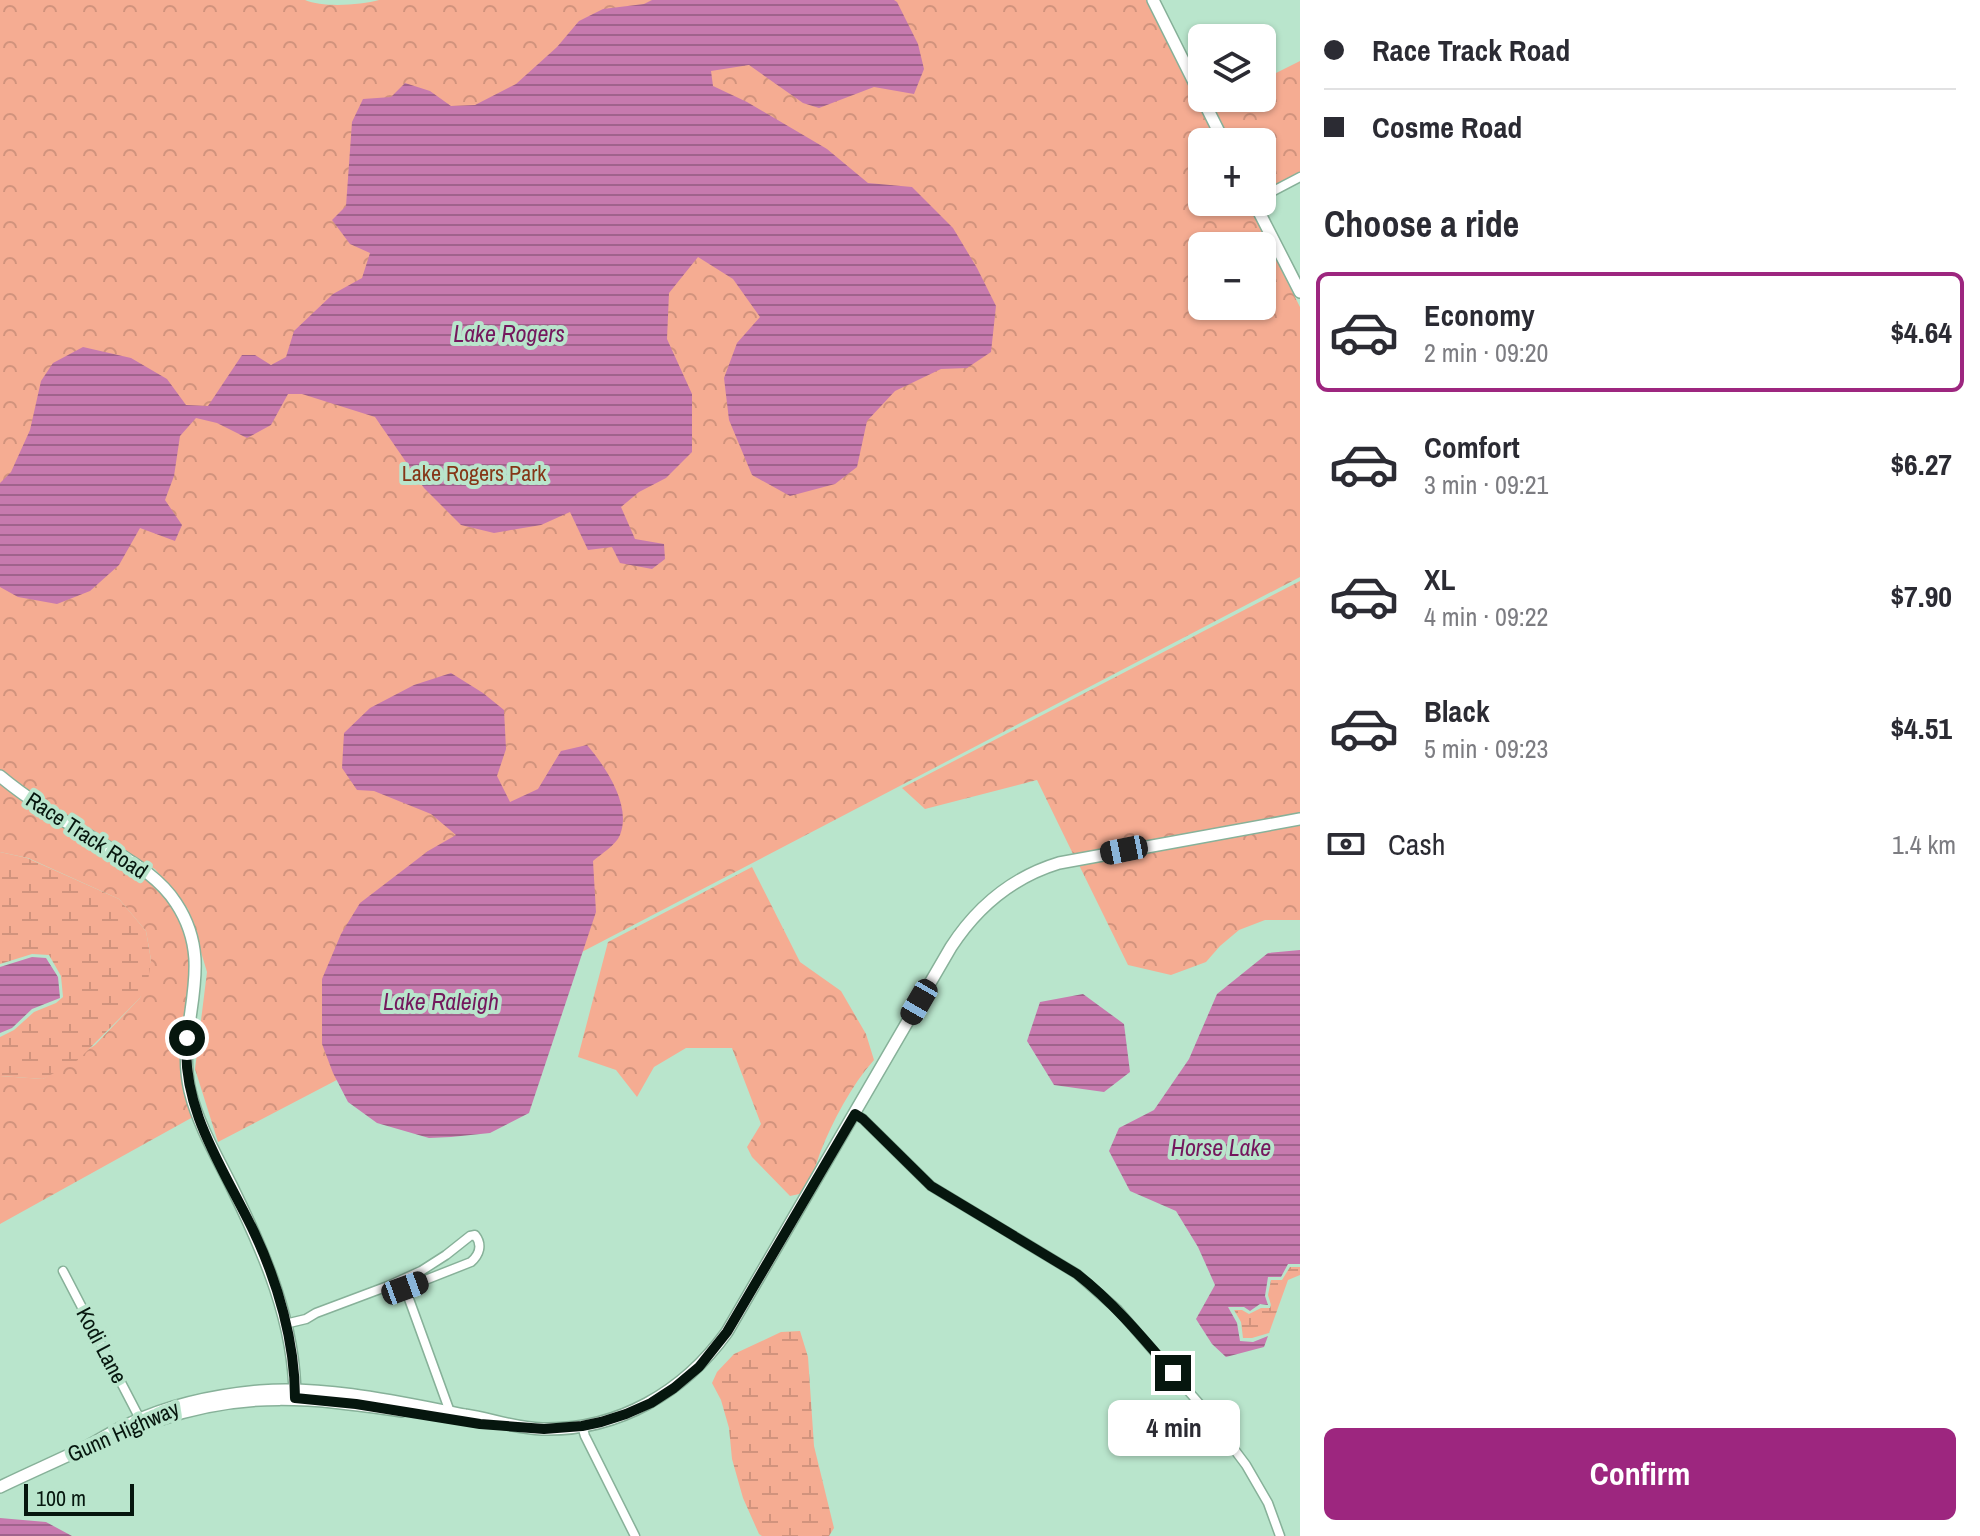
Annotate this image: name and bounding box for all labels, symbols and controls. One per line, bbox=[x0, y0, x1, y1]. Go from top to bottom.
map controls bbox=[1188, 24, 1276, 320]
button: layers bbox=[1188, 24, 1276, 112]
text: Race Track Road bbox=[1372, 30, 1570, 70]
text: Cosme Road bbox=[1372, 107, 1522, 147]
button: + bbox=[1188, 128, 1276, 216]
text: Choose a ride bbox=[1324, 200, 1519, 248]
button: − bbox=[1188, 232, 1276, 320]
text: Economy bbox=[1424, 295, 1535, 335]
icon: car bbox=[1328, 296, 1400, 368]
text: $4.64 bbox=[1890, 312, 1952, 352]
water label: Lake Rogers bbox=[453, 317, 565, 349]
text: 2 min · 09:20 bbox=[1424, 335, 1548, 370]
text: Comfort bbox=[1424, 427, 1520, 467]
icon: car bbox=[1328, 428, 1400, 500]
text: $6.27 bbox=[1890, 444, 1952, 484]
park label: Lake Rogers Park bbox=[402, 458, 547, 488]
text: 3 min · 09:21 bbox=[1424, 467, 1548, 502]
text: XL bbox=[1424, 559, 1455, 599]
icon: car bbox=[1328, 560, 1400, 632]
text: $7.90 bbox=[1890, 576, 1952, 616]
text: 4 min · 09:22 bbox=[1424, 599, 1548, 634]
text: Black bbox=[1424, 691, 1490, 731]
icon: car bbox=[1328, 692, 1400, 764]
text: $4.51 bbox=[1890, 708, 1952, 748]
text: 5 min · 09:23 bbox=[1424, 731, 1548, 766]
street label: Race Track Road bbox=[20, 784, 154, 886]
icon: cash bbox=[1324, 822, 1368, 866]
text: Cash bbox=[1388, 824, 1445, 864]
text: 1.4 km bbox=[1892, 827, 1956, 862]
car bbox=[1098, 834, 1150, 866]
car bbox=[897, 975, 941, 1029]
water label: Lake Raleigh bbox=[383, 985, 499, 1017]
route start bbox=[169, 1020, 205, 1056]
water label: Horse Lake bbox=[1171, 1131, 1271, 1163]
car bbox=[378, 1269, 432, 1307]
street label: Kodi Lane bbox=[69, 1302, 135, 1388]
route end bbox=[1155, 1355, 1191, 1391]
street label: Gunn Highway bbox=[62, 1393, 184, 1469]
callout: 4 min bbox=[1107, 1401, 1239, 1457]
text: 4 min bbox=[1146, 1410, 1202, 1445]
button: Confirm bbox=[1324, 1428, 1956, 1520]
scale bar bbox=[24, 1480, 134, 1516]
text: 100 m bbox=[36, 1483, 86, 1513]

